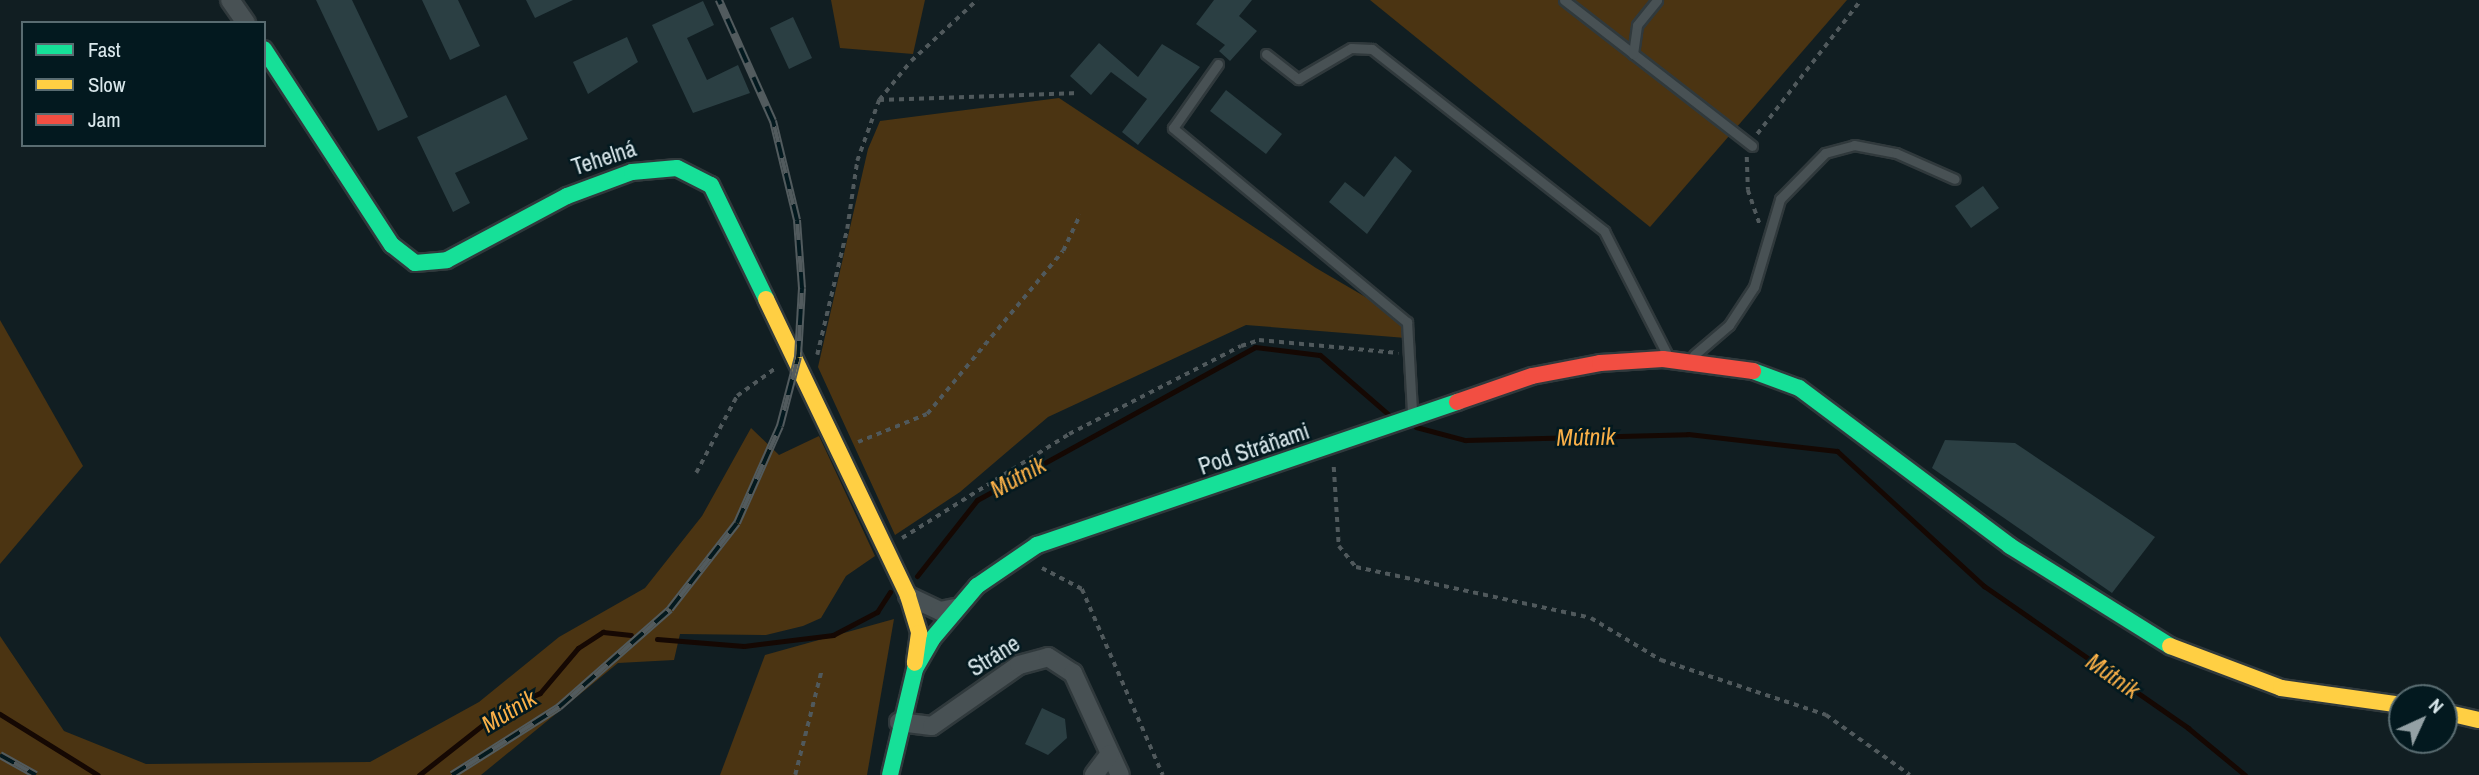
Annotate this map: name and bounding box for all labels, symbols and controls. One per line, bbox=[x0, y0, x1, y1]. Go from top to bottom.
legend bbox=[21, 21, 266, 147]
text: Fast bbox=[88, 35, 121, 64]
text: Slow bbox=[88, 70, 125, 99]
text: Jam bbox=[88, 105, 121, 134]
street label: Tehelná bbox=[568, 135, 640, 181]
street label: Pod Stráňami bbox=[1195, 417, 1313, 481]
water label: Mútnik bbox=[1556, 422, 1616, 452]
water label: Mútnik bbox=[985, 450, 1051, 504]
street label: Stráne bbox=[963, 630, 1025, 682]
water label: Mútnik bbox=[2081, 647, 2145, 705]
water label: Mútnik bbox=[476, 683, 542, 739]
north arrow bbox=[2388, 684, 2458, 754]
text: N bbox=[2423, 692, 2450, 719]

